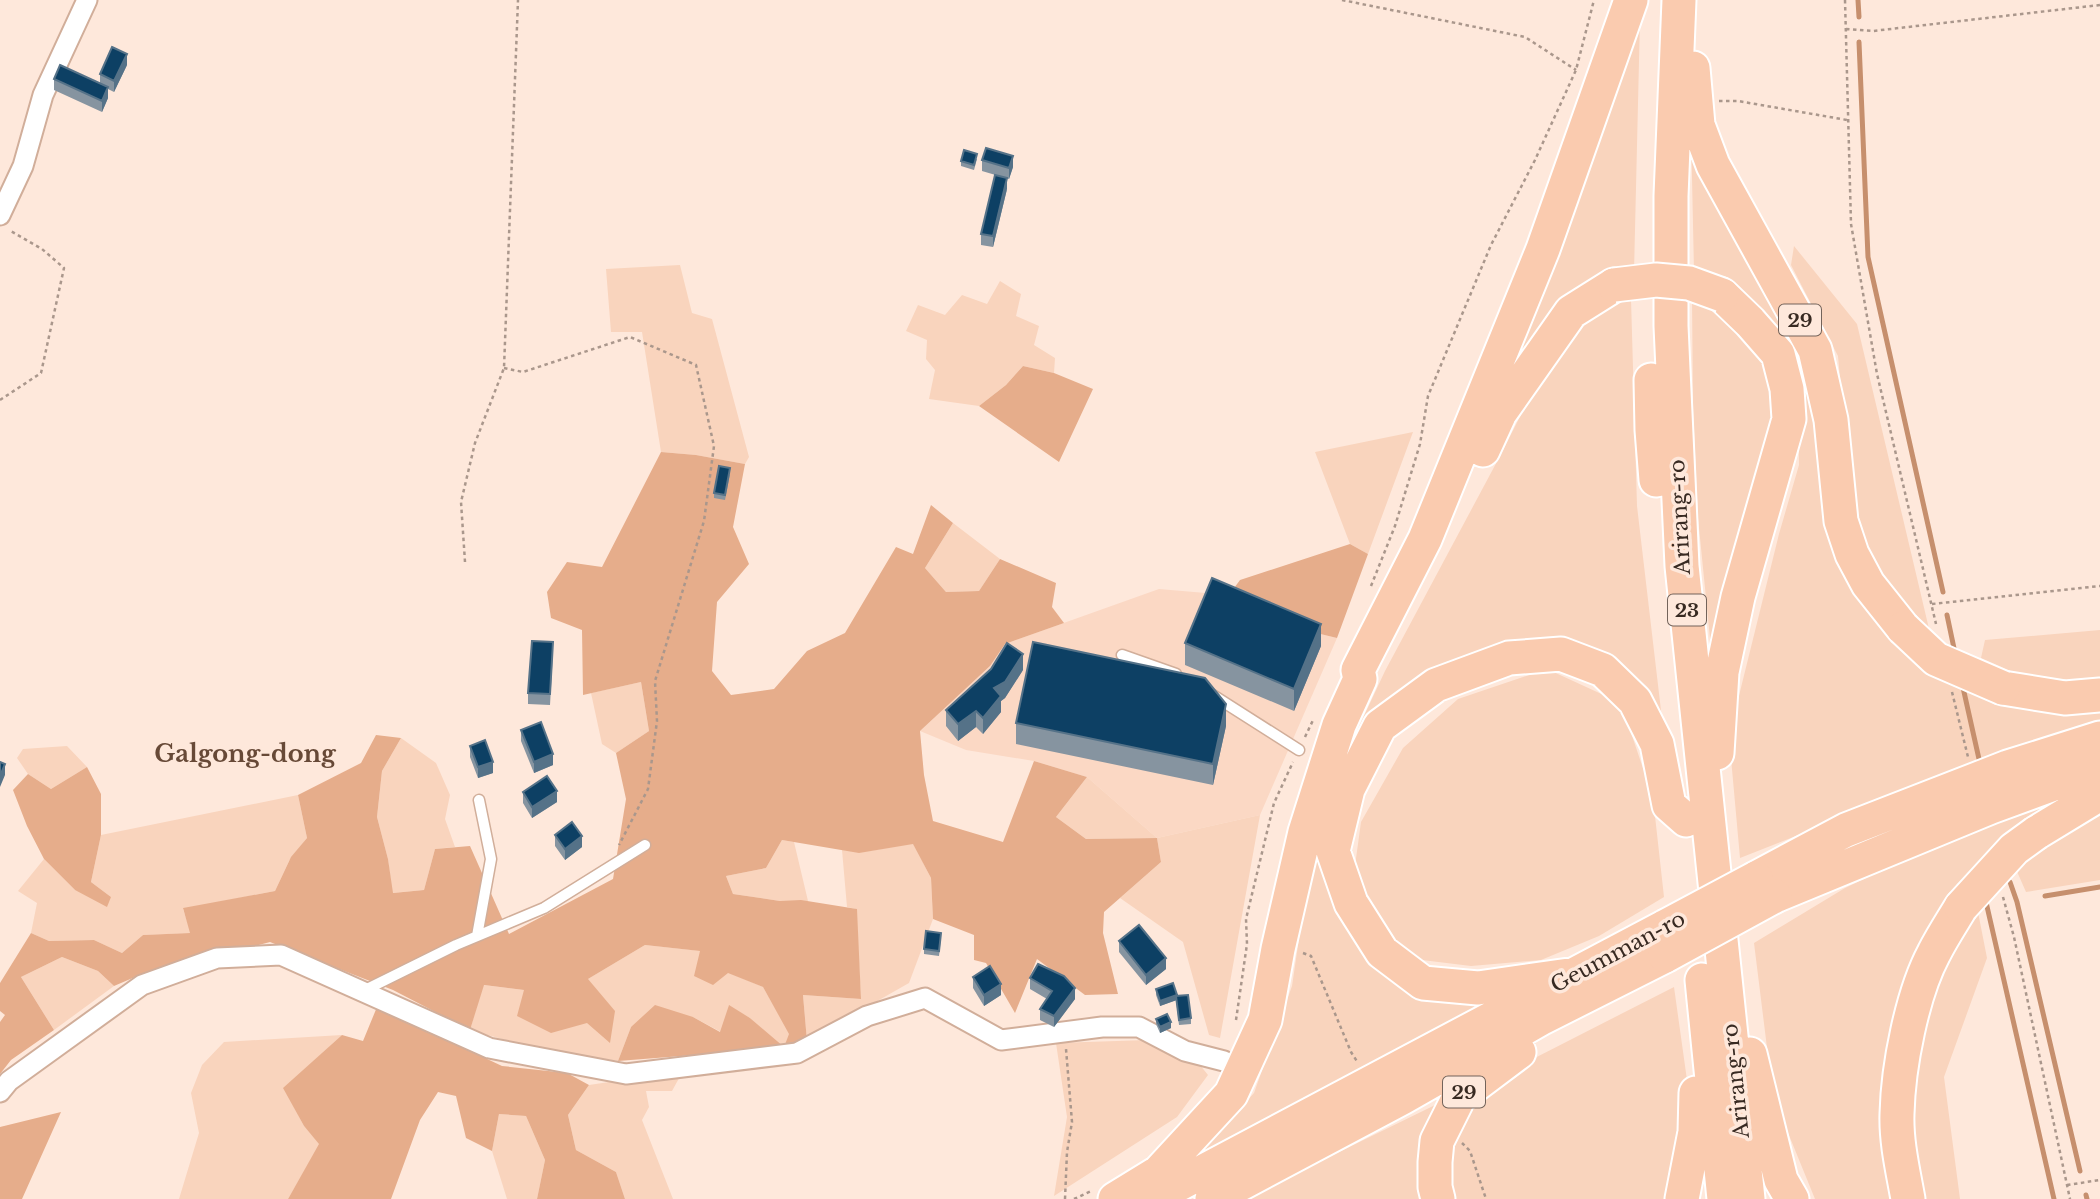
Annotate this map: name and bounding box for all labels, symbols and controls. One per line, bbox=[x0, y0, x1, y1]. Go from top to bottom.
road number: 29 bbox=[1779, 304, 1821, 336]
street label: Arirang-ro bbox=[1664, 459, 1696, 576]
road number: 23 bbox=[1668, 594, 1706, 625]
district label: Galgong-dong bbox=[154, 739, 337, 768]
street label: Geumman-ro bbox=[1546, 906, 1690, 998]
street label: Arirang-ro bbox=[1717, 1022, 1755, 1141]
road number: 29 bbox=[1443, 1076, 1485, 1108]

